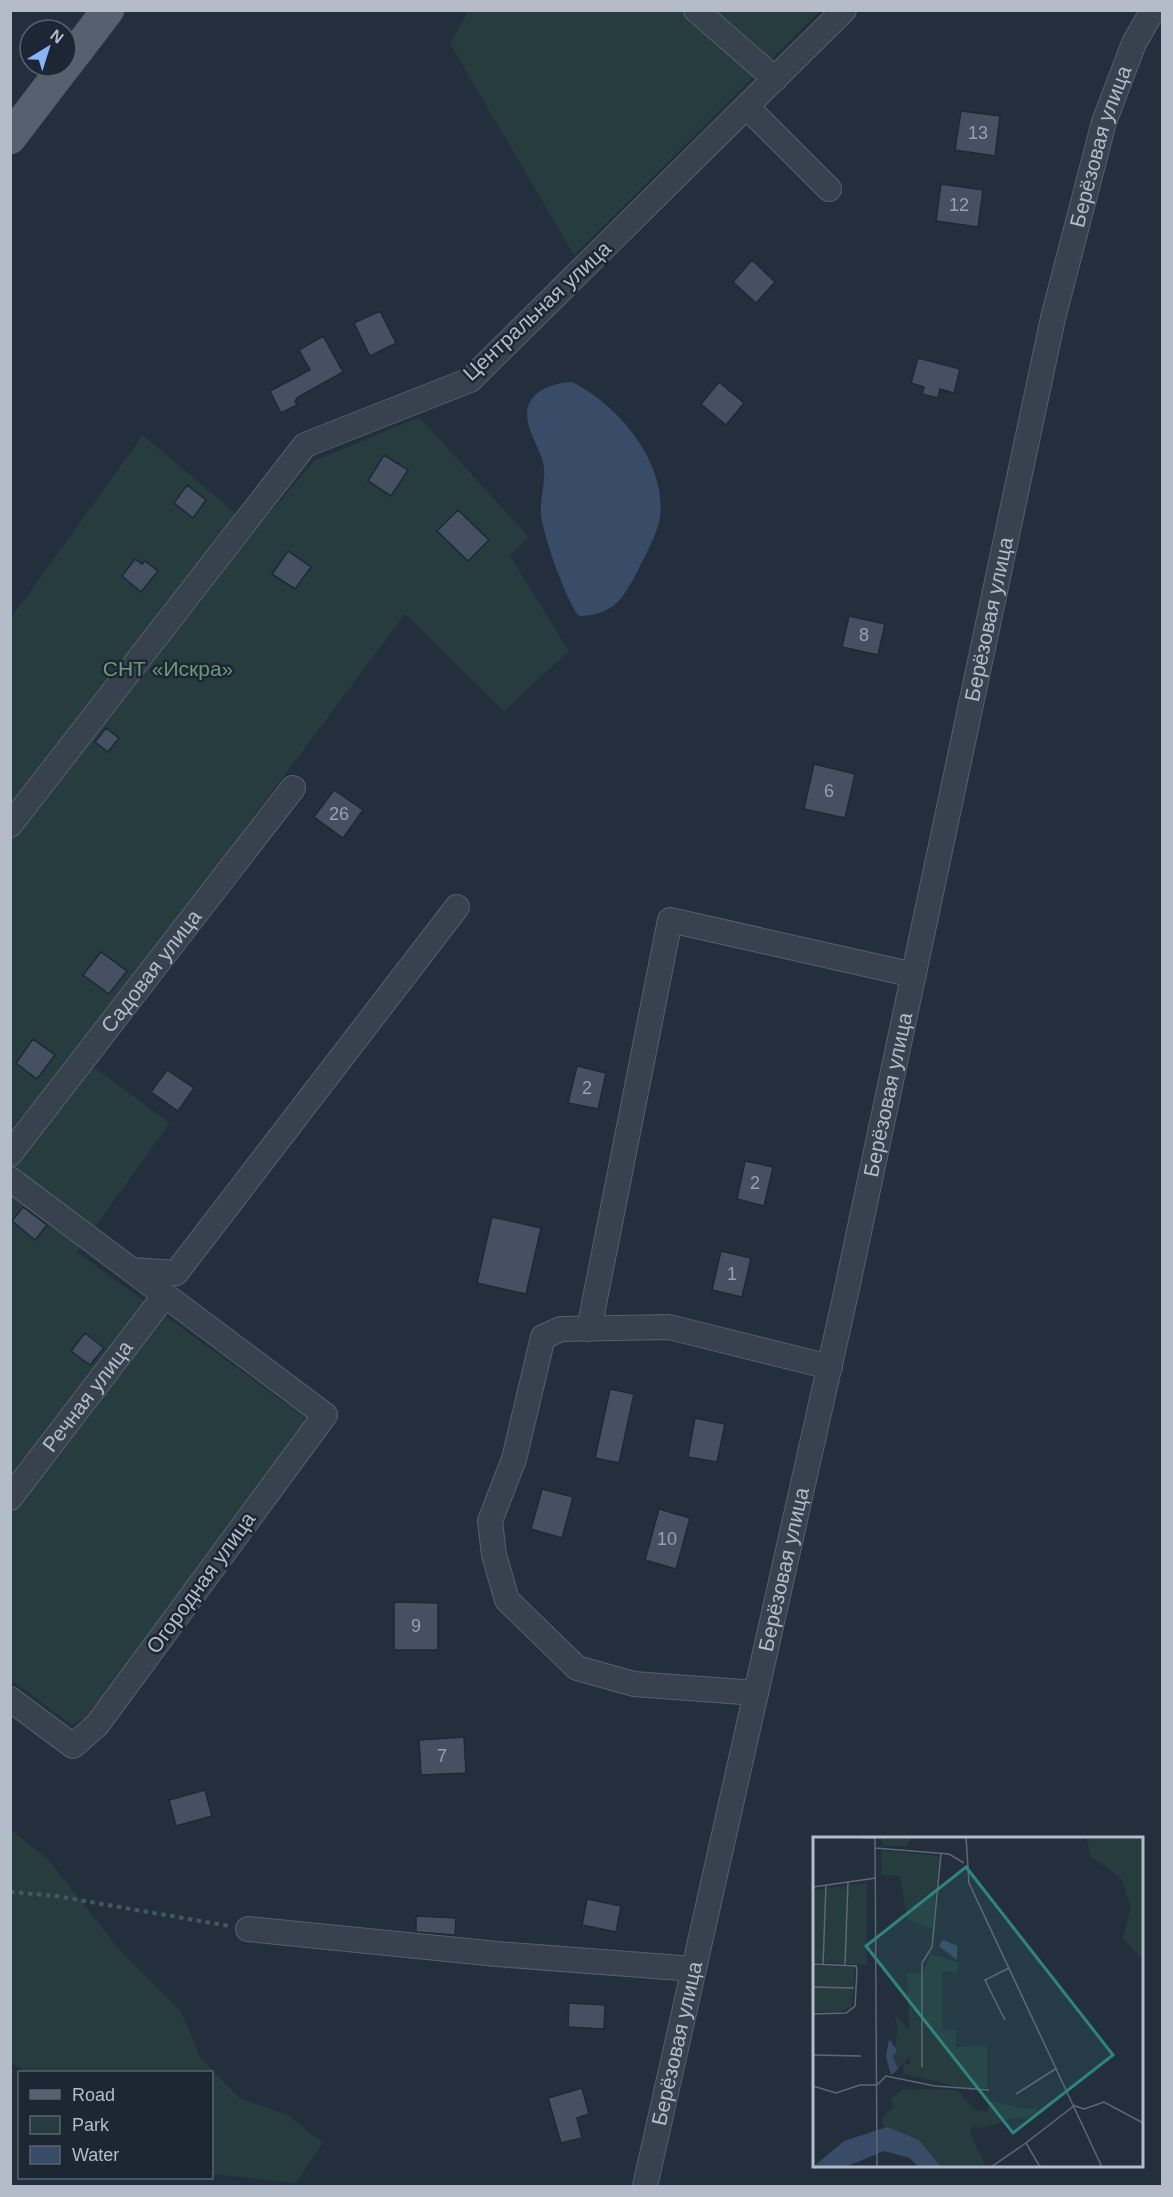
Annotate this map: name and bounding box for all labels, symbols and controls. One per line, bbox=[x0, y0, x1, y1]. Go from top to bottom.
north arrow bbox=[18, 18, 78, 78]
text: N bbox=[47, 26, 67, 47]
street label: Берёзовая улица bbox=[1065, 62, 1135, 230]
house number: 13 bbox=[968, 123, 988, 143]
house number: 12 bbox=[949, 195, 969, 215]
street label: Центральная улица bbox=[458, 236, 615, 385]
street label: Берёзовая улица bbox=[960, 535, 1017, 704]
house number: 8 bbox=[859, 625, 869, 645]
park label: СНТ «Искра» bbox=[103, 657, 233, 680]
house number: 6 bbox=[824, 781, 834, 801]
house number: 26 bbox=[329, 804, 349, 824]
street label: Садовая улица bbox=[96, 905, 206, 1037]
street label: Берёзовая улица bbox=[859, 1010, 916, 1179]
house number: 2 bbox=[582, 1078, 592, 1098]
house number: 2 bbox=[750, 1173, 760, 1193]
house number: 1 bbox=[727, 1264, 737, 1284]
street label: Речная улица bbox=[38, 1336, 137, 1456]
street label: Берёзовая улица bbox=[754, 1485, 813, 1654]
street label: Огородная улица bbox=[142, 1507, 260, 1658]
house number: 10 bbox=[657, 1529, 677, 1549]
house number: 9 bbox=[411, 1616, 421, 1636]
house number: 7 bbox=[437, 1746, 447, 1766]
inset map bbox=[813, 1837, 1143, 2167]
street label: Берёзовая улица bbox=[647, 1959, 706, 2128]
legend bbox=[18, 2071, 213, 2179]
text: Road bbox=[72, 2085, 115, 2105]
text: Park bbox=[72, 2115, 110, 2135]
text: Water bbox=[72, 2145, 119, 2165]

